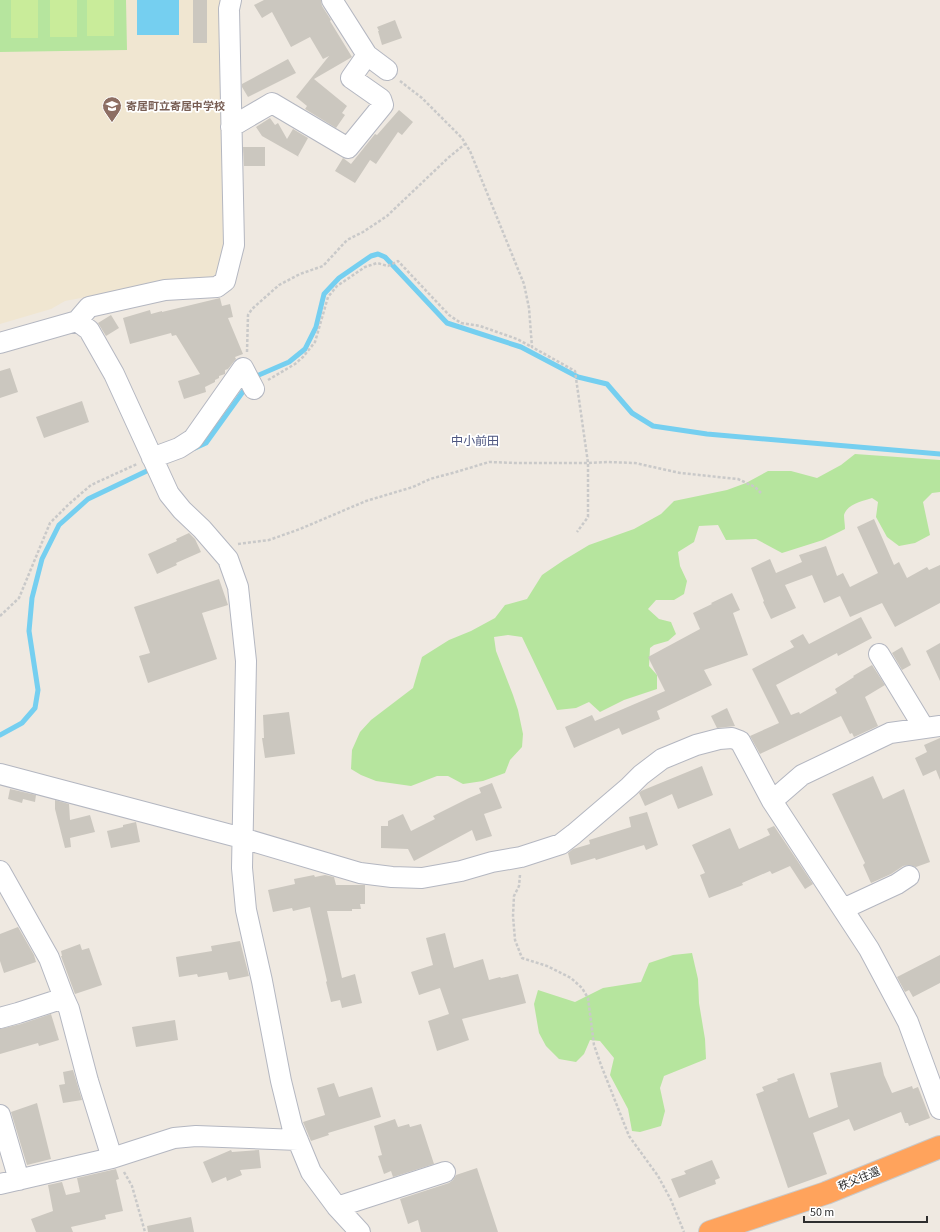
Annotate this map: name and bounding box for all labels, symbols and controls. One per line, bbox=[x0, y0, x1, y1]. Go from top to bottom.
school or university icon: 寄居町立寄居中学校 bbox=[101, 95, 123, 123]
place label: 寄居町立寄居中学校 bbox=[126, 99, 225, 114]
district label: 中小前田 bbox=[451, 433, 499, 450]
street label: 秩父往還 bbox=[836, 1164, 882, 1194]
scale bar bbox=[804, 1198, 927, 1224]
text: 50 m bbox=[810, 1204, 834, 1221]

